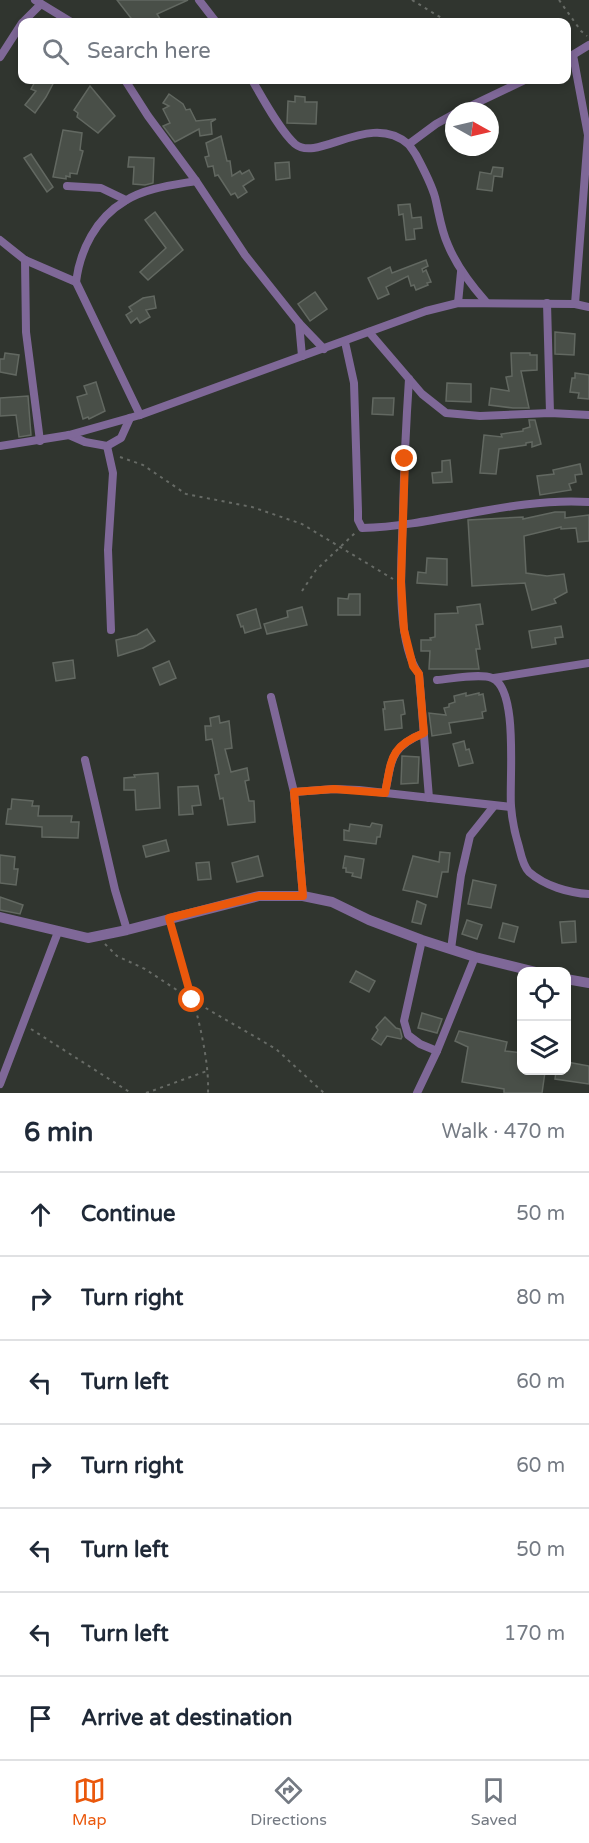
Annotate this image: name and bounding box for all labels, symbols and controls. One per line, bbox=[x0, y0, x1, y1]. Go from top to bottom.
search box bbox=[18, 18, 571, 84]
icon: search bbox=[39, 35, 72, 68]
text: Search here bbox=[87, 38, 211, 64]
north arrow bbox=[445, 102, 499, 156]
route end bbox=[391, 445, 417, 471]
map controls bbox=[517, 967, 571, 1075]
button: locate bbox=[517, 967, 571, 1021]
route start bbox=[178, 986, 204, 1012]
button: layers bbox=[517, 1021, 571, 1075]
text: 6 min bbox=[24, 1117, 93, 1148]
text: Walk · 470 m bbox=[442, 1120, 565, 1144]
icon: ahead bbox=[24, 1198, 57, 1231]
text: Continue bbox=[81, 1201, 176, 1227]
text: 50 m bbox=[516, 1202, 565, 1226]
icon: right bbox=[24, 1282, 57, 1315]
text: Turn right bbox=[81, 1285, 183, 1311]
text: 80 m bbox=[516, 1286, 565, 1310]
icon: left bbox=[24, 1366, 57, 1399]
text: Turn left bbox=[81, 1369, 169, 1395]
text: 60 m bbox=[516, 1370, 565, 1394]
icon: right bbox=[24, 1450, 57, 1483]
text: Turn right bbox=[81, 1453, 183, 1479]
text: 60 m bbox=[516, 1454, 565, 1478]
icon: left bbox=[24, 1534, 57, 1567]
text: Turn left bbox=[81, 1537, 169, 1563]
text: 50 m bbox=[516, 1538, 565, 1562]
icon: left bbox=[24, 1618, 57, 1651]
text: Turn left bbox=[81, 1621, 169, 1647]
text: 170 m bbox=[504, 1622, 565, 1646]
icon: arrive bbox=[24, 1702, 57, 1735]
text: Arrive at destination bbox=[81, 1705, 292, 1731]
tab: Map bbox=[72, 1774, 106, 1830]
tab: Directions bbox=[250, 1774, 327, 1830]
tab: Saved bbox=[471, 1774, 517, 1830]

